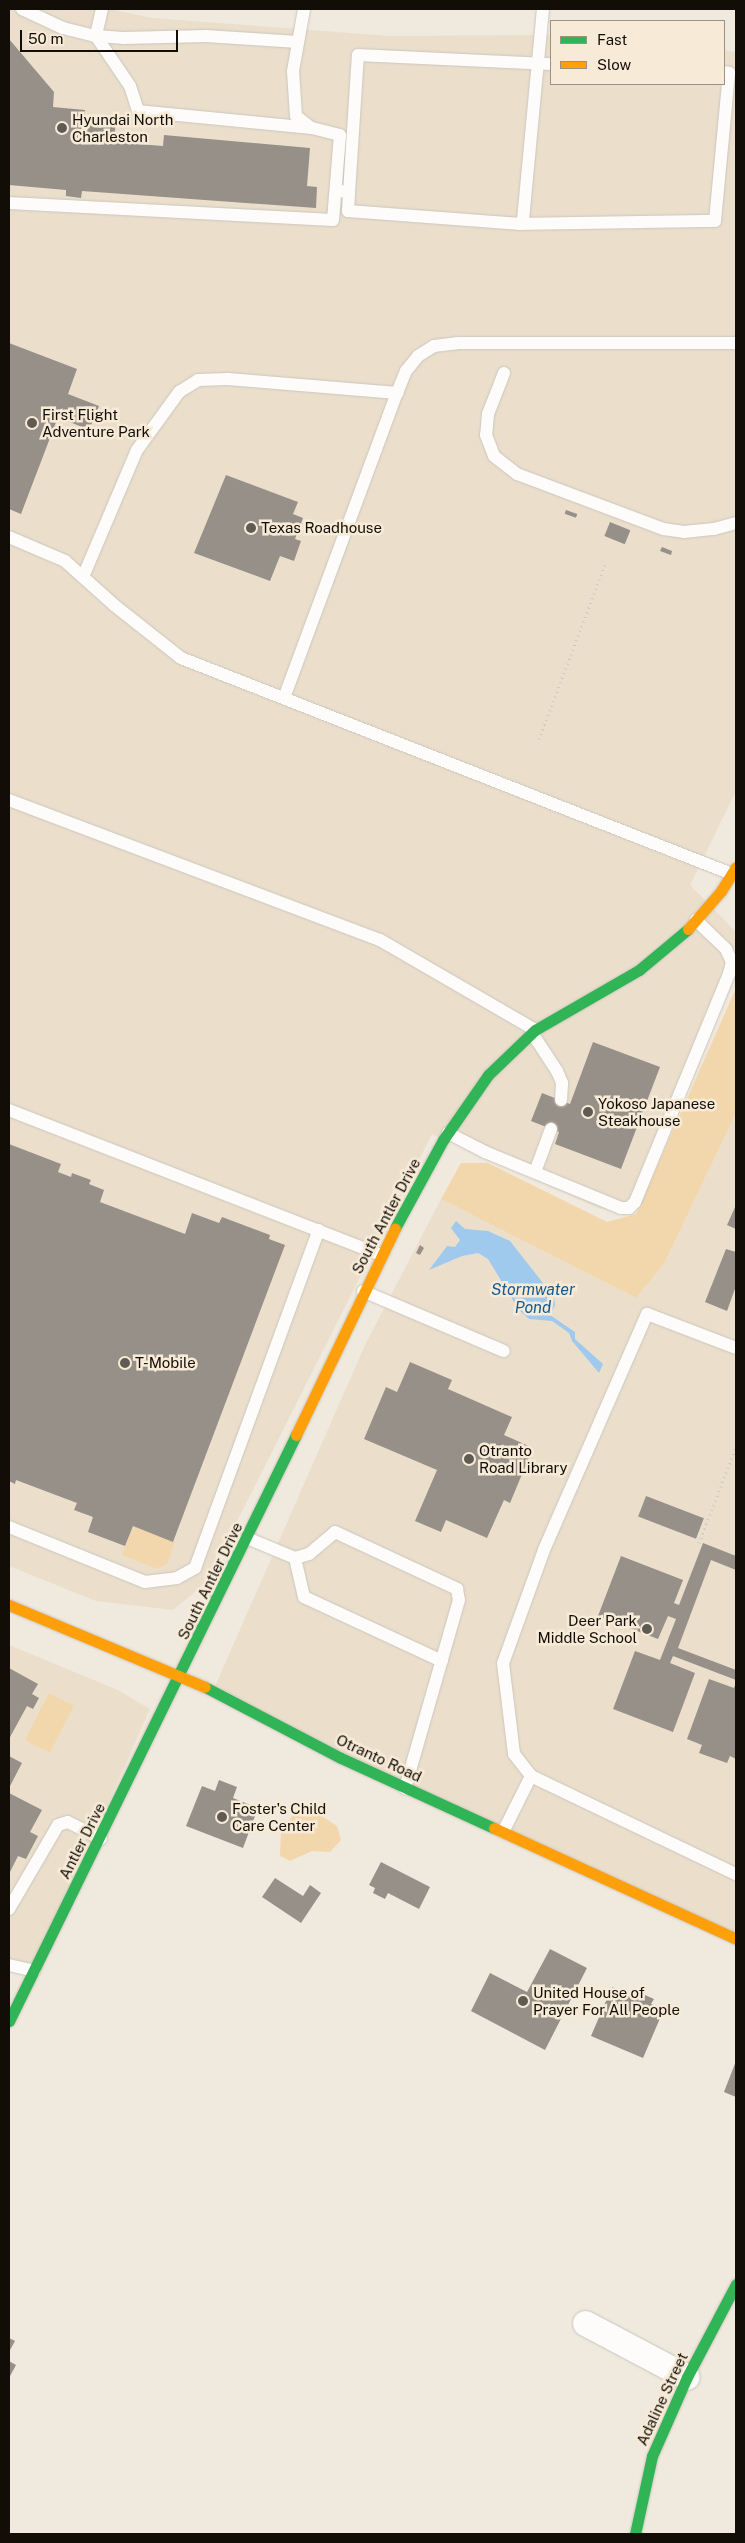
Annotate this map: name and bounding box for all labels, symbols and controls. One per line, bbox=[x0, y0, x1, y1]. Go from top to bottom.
scale bar bbox=[22, 20, 180, 52]
legend bbox=[550, 20, 725, 85]
text: 50 m bbox=[28, 30, 63, 47]
text: Fast bbox=[597, 31, 627, 48]
text: Slow bbox=[597, 56, 631, 73]
place label: Hyundai North Charleston bbox=[72, 110, 173, 145]
marker: Hyundai North Charleston bbox=[56, 122, 68, 134]
place label: First Flight Adventure Park bbox=[42, 405, 150, 440]
marker: First Flight Adventure Park bbox=[26, 417, 38, 429]
place label: Texas Roadhouse bbox=[261, 519, 382, 537]
marker: Texas Roadhouse bbox=[245, 522, 257, 534]
place label: Yokoso Japanese Steakhouse bbox=[598, 1094, 715, 1129]
marker: Yokoso Japanese Steakhouse bbox=[582, 1106, 594, 1118]
street label: South Antler Drive bbox=[348, 1155, 424, 1277]
water label: Stormwater Pond bbox=[491, 1280, 575, 1318]
place label: T-Mobile bbox=[135, 1354, 196, 1372]
marker: T-Mobile bbox=[119, 1357, 131, 1369]
place label: Otranto Road Library bbox=[479, 1441, 568, 1476]
marker: Otranto Road Library bbox=[463, 1453, 475, 1465]
street label: South Antler Drive bbox=[174, 1519, 246, 1643]
place label: Deer Park Middle School bbox=[537, 1611, 637, 1646]
marker: Deer Park Middle School bbox=[641, 1623, 653, 1635]
street label: Otranto Road bbox=[333, 1730, 425, 1786]
place label: Foster's Child Care Center bbox=[232, 1799, 326, 1834]
street label: Antler Drive bbox=[55, 1800, 109, 1882]
marker: Foster's Child Care Center bbox=[216, 1811, 228, 1823]
place label: United House of Prayer For All People bbox=[533, 1983, 680, 2018]
marker: United House of Prayer For All People bbox=[517, 1995, 529, 2007]
street label: Adaline Street bbox=[633, 2350, 691, 2448]

